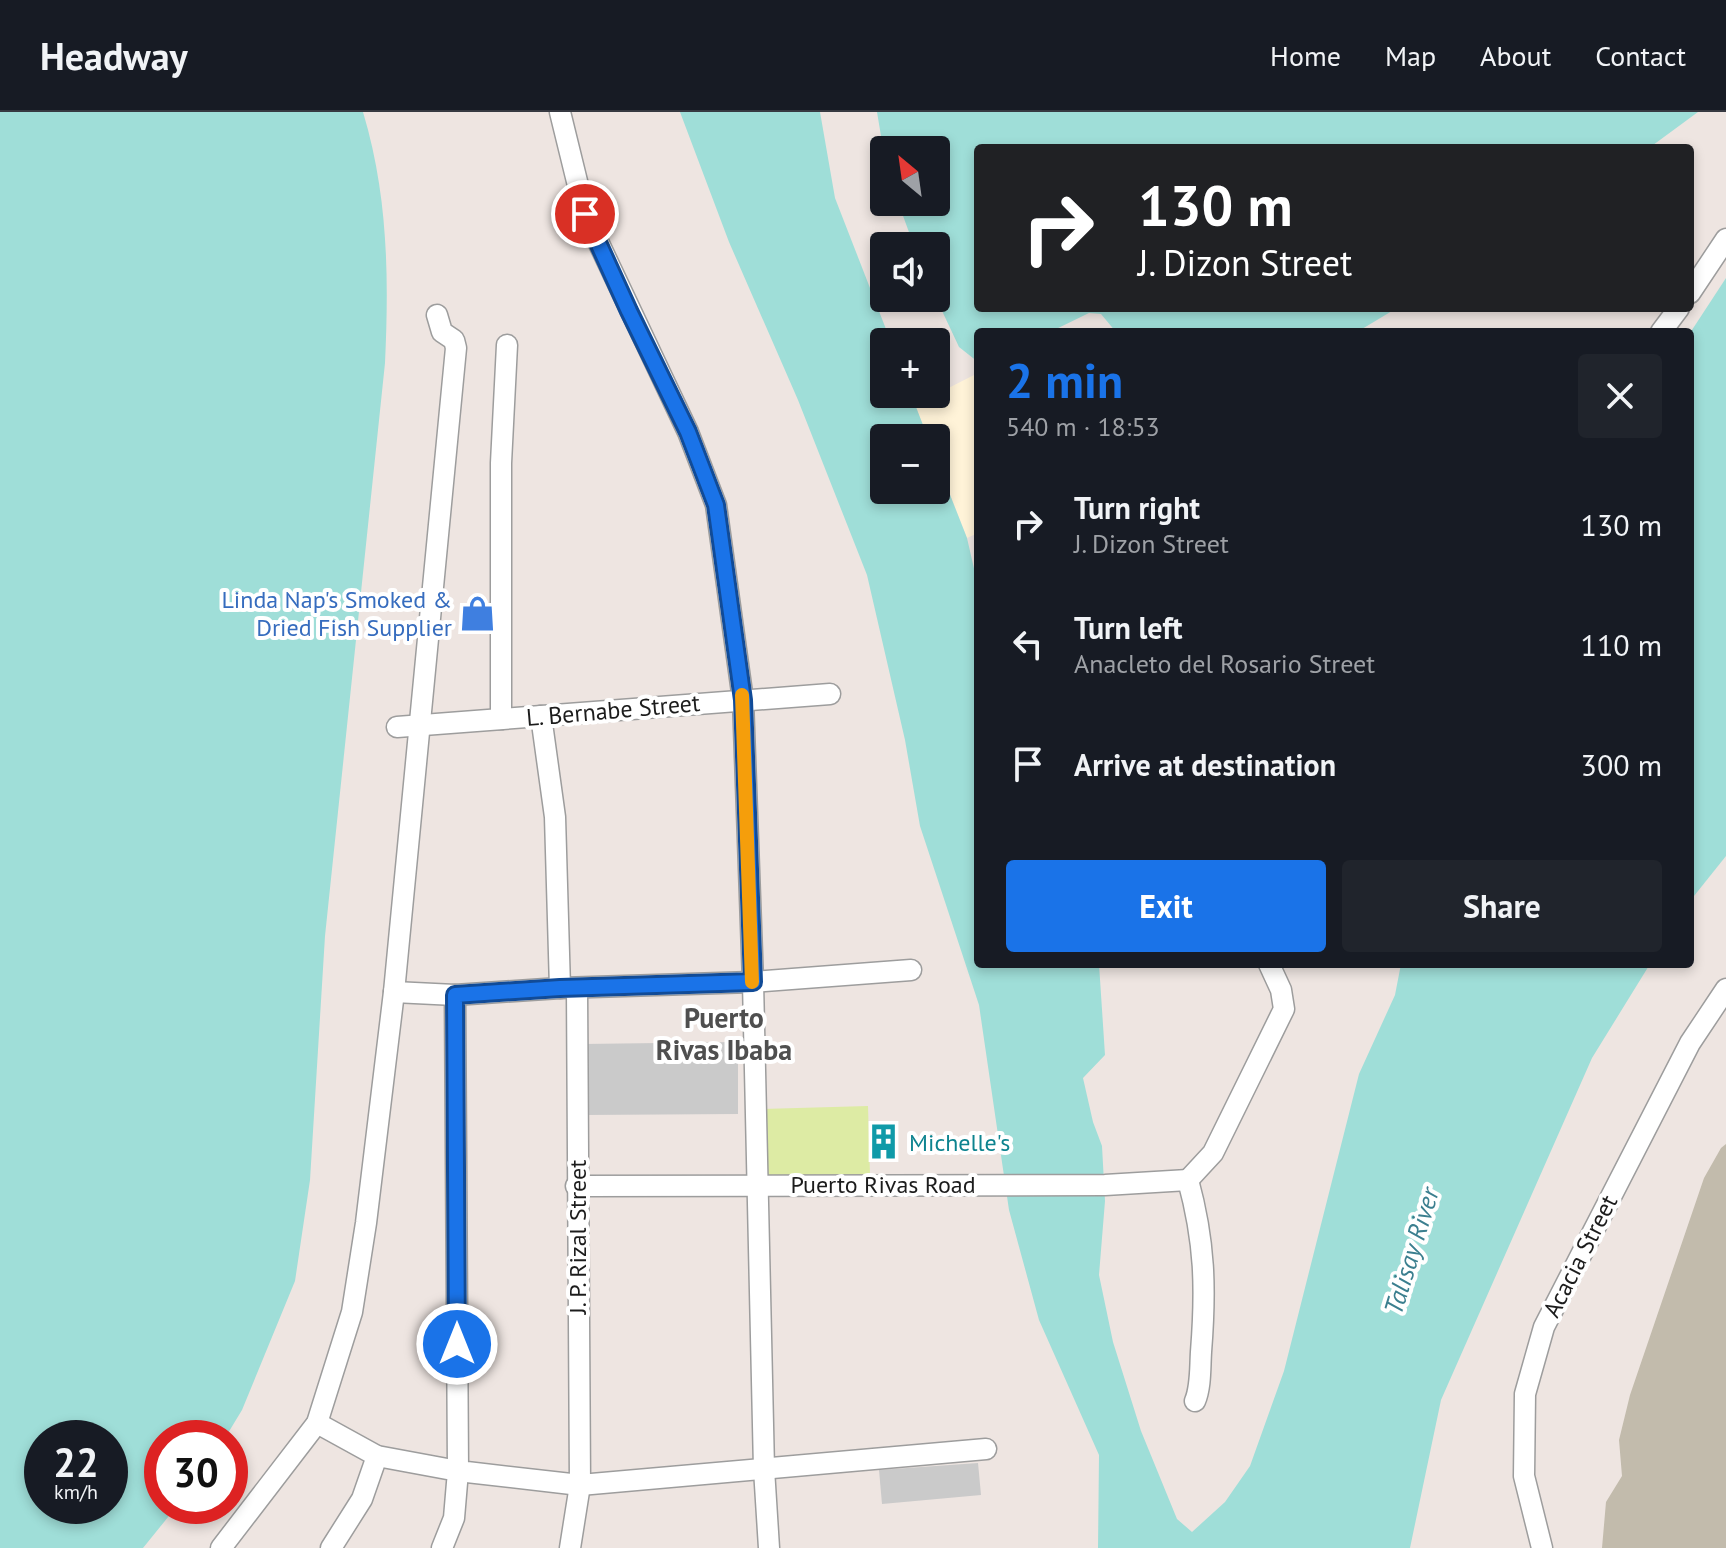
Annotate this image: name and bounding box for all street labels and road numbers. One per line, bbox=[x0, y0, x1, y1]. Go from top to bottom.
street label: L. Bernabe Street bbox=[525, 687, 701, 733]
street label: J. P. Rizal Street bbox=[562, 1160, 593, 1315]
street label: Puerto Rivas Road bbox=[790, 1169, 976, 1200]
street label: Acacia Street bbox=[1536, 1190, 1624, 1322]

